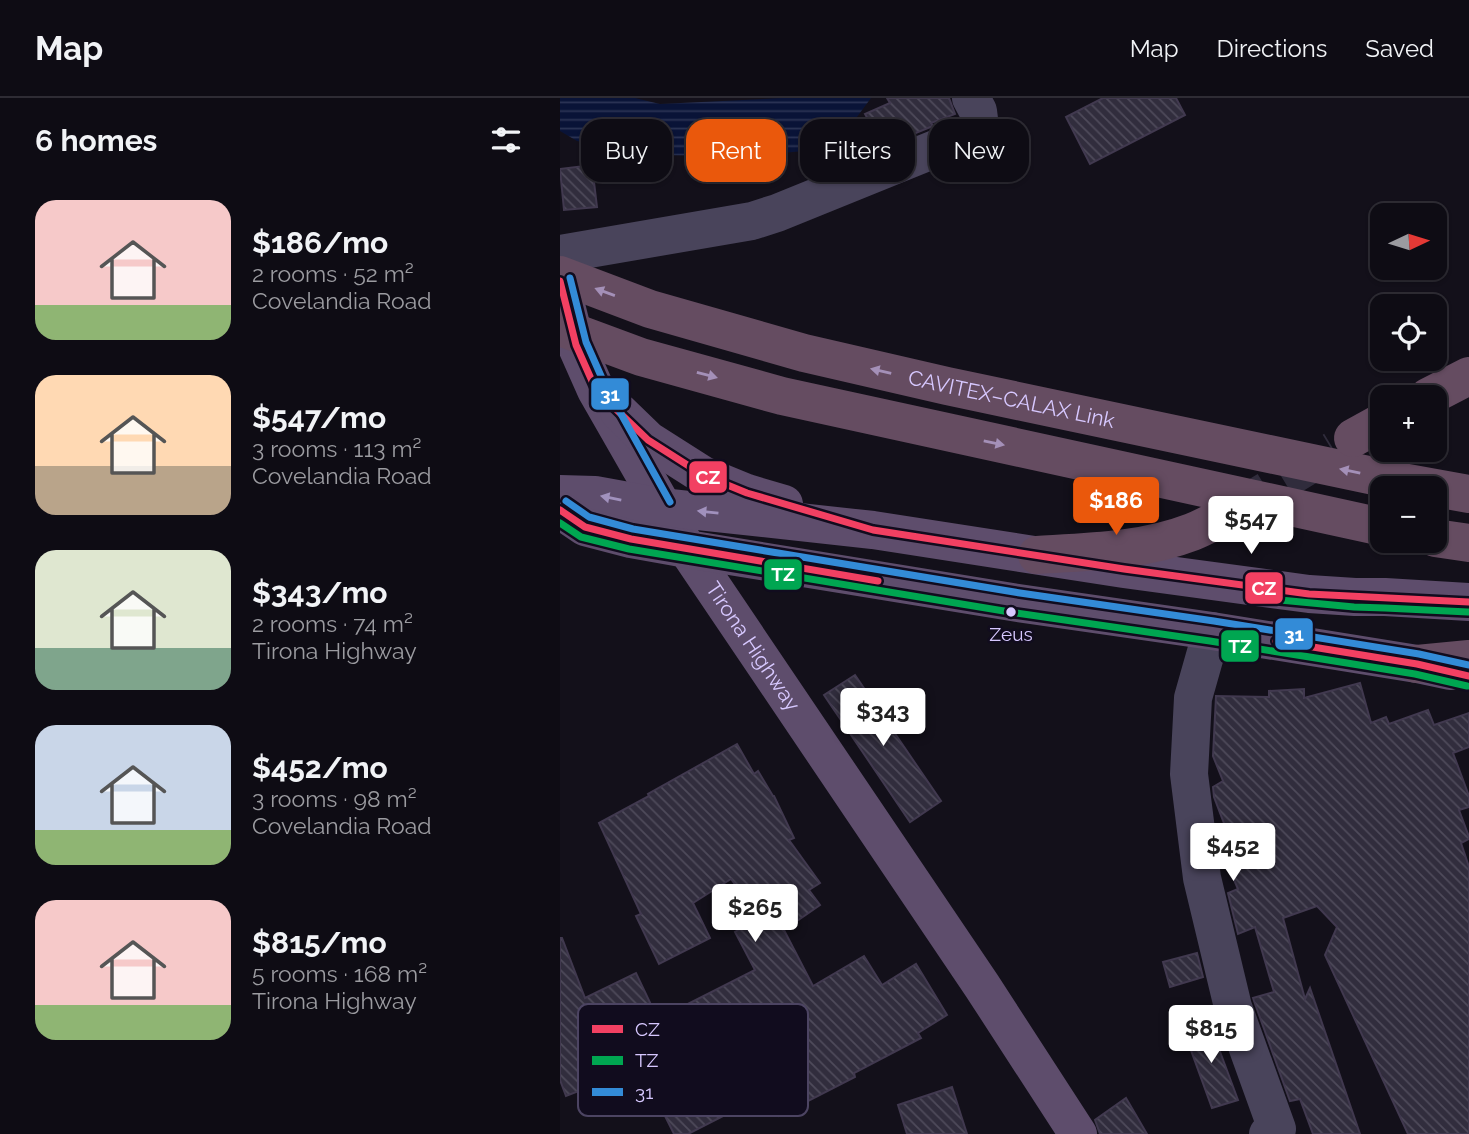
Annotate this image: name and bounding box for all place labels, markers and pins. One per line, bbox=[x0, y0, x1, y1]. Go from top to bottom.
pin: $186 bbox=[1075, 478, 1157, 537]
pin: $547 bbox=[1210, 496, 1292, 556]
marker: Zeus bbox=[1004, 605, 1018, 619]
place label: Zeus bbox=[989, 623, 1033, 645]
pin: $343 bbox=[842, 688, 924, 748]
pin: $452 bbox=[1192, 824, 1274, 883]
pin: $265 bbox=[714, 884, 796, 944]
pin: $815 bbox=[1170, 1006, 1252, 1065]

